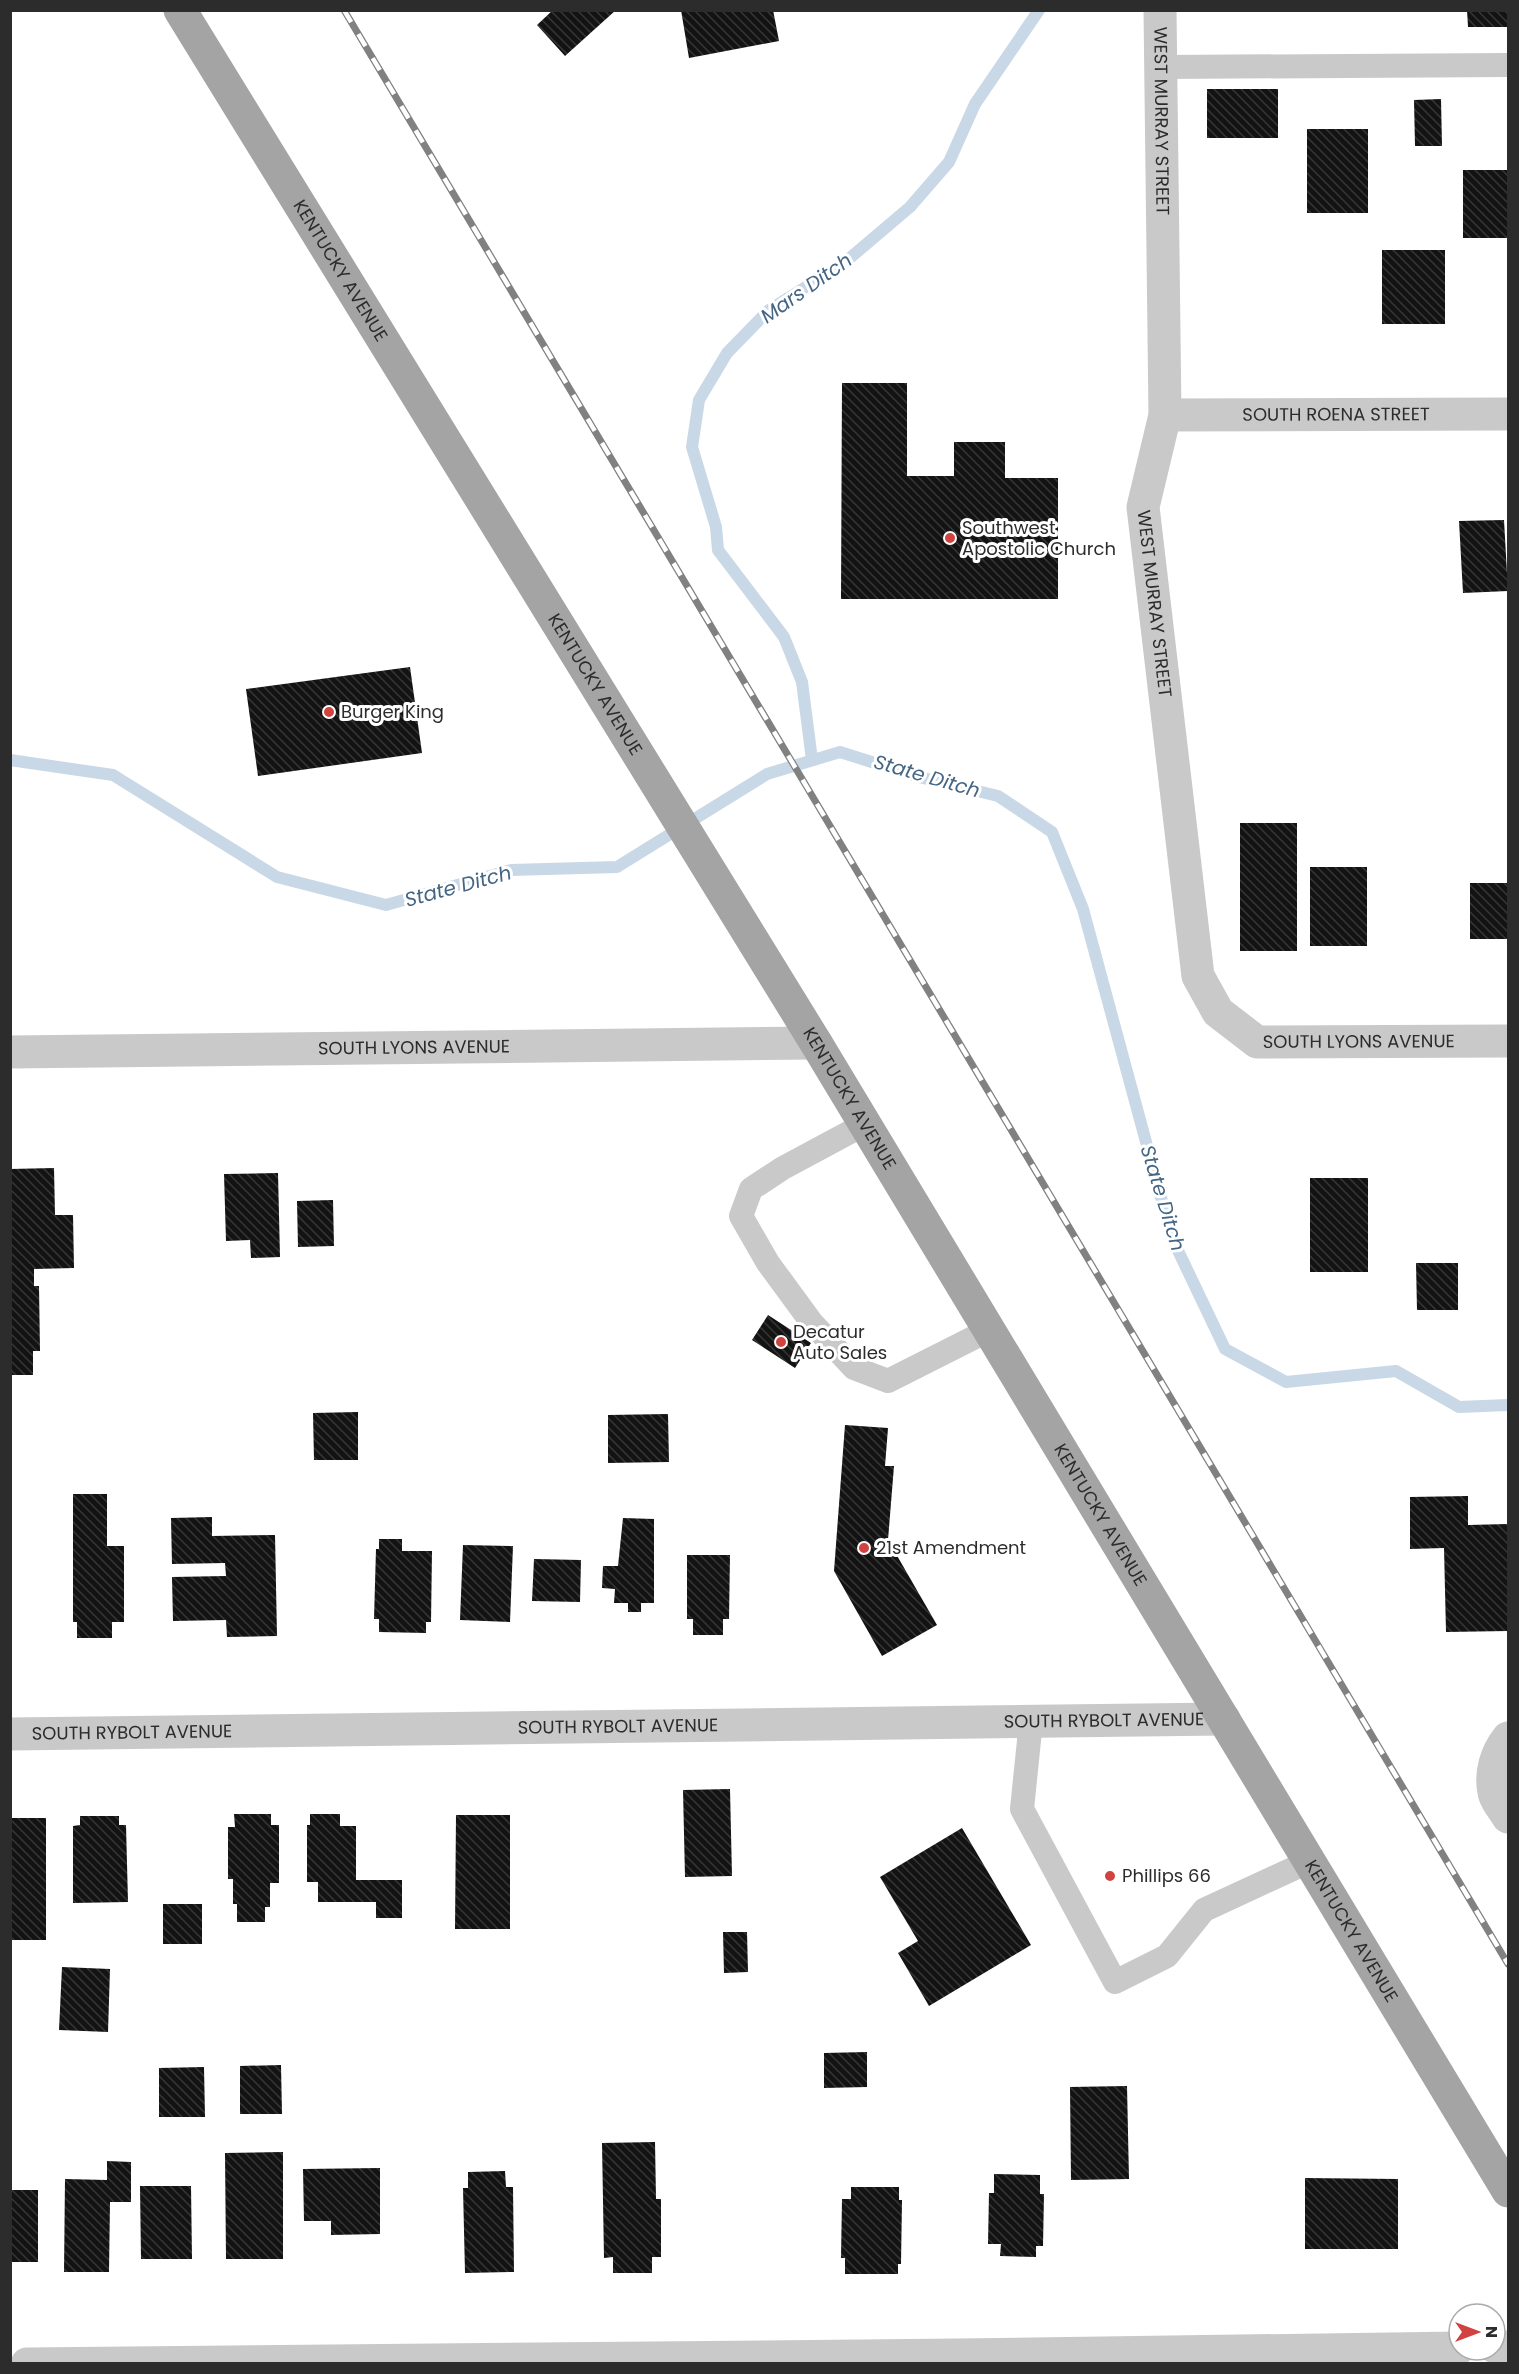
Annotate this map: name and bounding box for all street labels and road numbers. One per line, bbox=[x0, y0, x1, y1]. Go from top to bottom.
street label: WEST MURRAY STREET bbox=[1148, 27, 1176, 216]
street label: KENTUCKY AVENUE bbox=[288, 195, 394, 346]
street label: SOUTH ROENA STREET bbox=[1242, 401, 1430, 427]
street label: WEST MURRAY STREET bbox=[1131, 509, 1178, 699]
street label: KENTUCKY AVENUE bbox=[542, 609, 649, 760]
street label: KENTUCKY AVENUE bbox=[797, 1022, 903, 1174]
street label: SOUTH LYONS AVENUE bbox=[1263, 1028, 1455, 1054]
street label: SOUTH LYONS AVENUE bbox=[318, 1033, 510, 1061]
street label: KENTUCKY AVENUE bbox=[1048, 1439, 1153, 1590]
street label: SOUTH RYBOLT AVENUE bbox=[1003, 1706, 1204, 1734]
street label: SOUTH RYBOLT AVENUE bbox=[518, 1712, 718, 1740]
street label: SOUTH RYBOLT AVENUE bbox=[32, 1718, 232, 1746]
street label: KENTUCKY AVENUE bbox=[1299, 1855, 1404, 2007]

